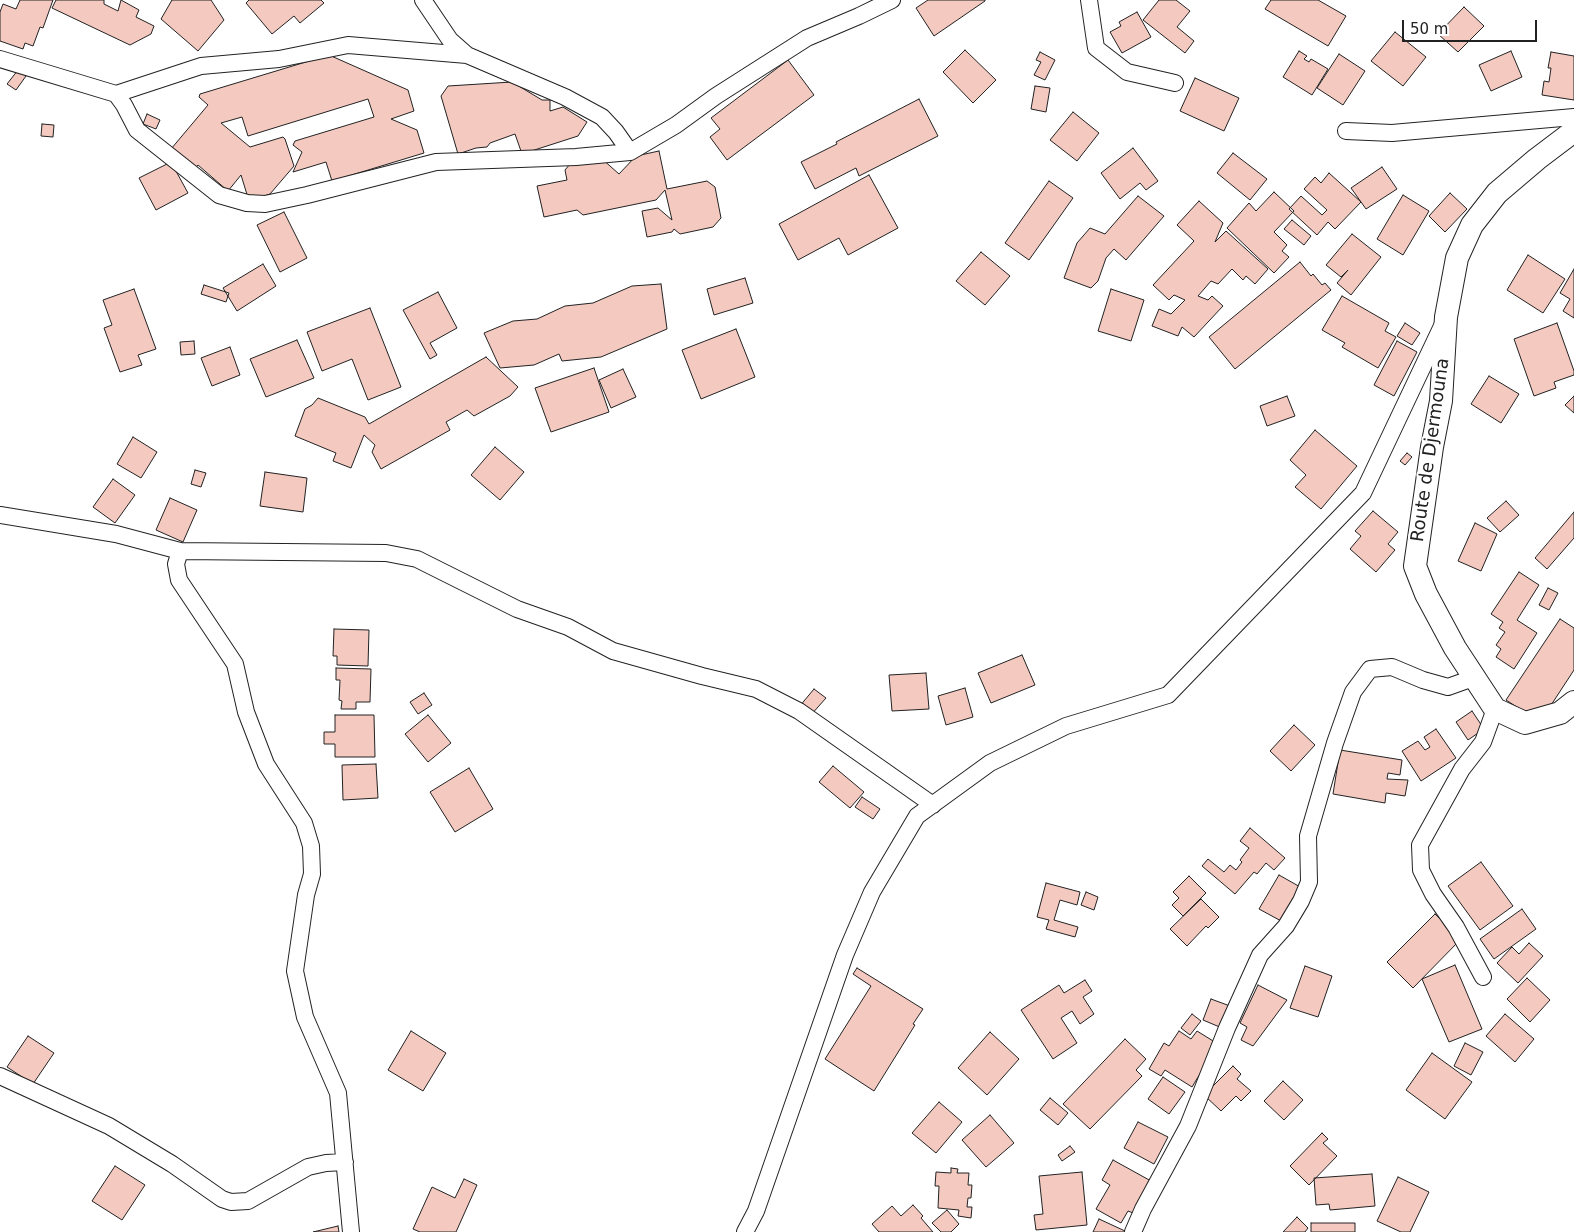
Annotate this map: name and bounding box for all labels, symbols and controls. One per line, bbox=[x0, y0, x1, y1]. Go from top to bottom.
scale bar bbox=[1404, 10, 1539, 42]
text: 50 m bbox=[1410, 20, 1448, 38]
street label: Route de Djermouna bbox=[1407, 357, 1455, 543]

